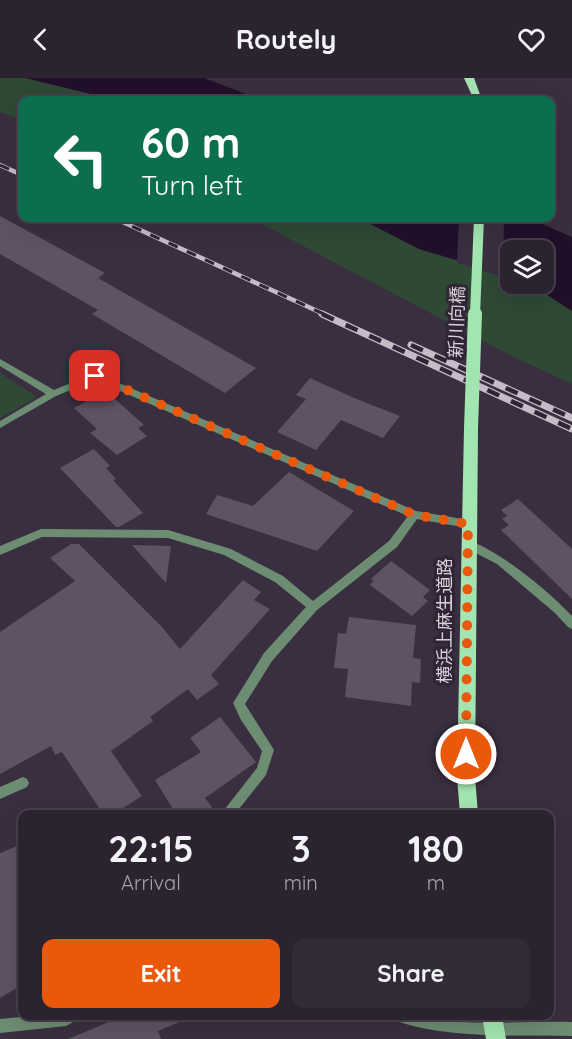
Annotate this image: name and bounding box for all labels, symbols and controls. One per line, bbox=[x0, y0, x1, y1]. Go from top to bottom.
text: Routely bbox=[236, 22, 336, 56]
icon: back bbox=[24, 23, 57, 56]
icon: heart bbox=[515, 23, 548, 56]
text: 60 m bbox=[141, 116, 241, 169]
icon: left bbox=[42, 120, 120, 198]
text: Turn left bbox=[141, 168, 243, 202]
map controls bbox=[500, 240, 554, 294]
button: layers bbox=[500, 240, 554, 294]
street label: 新川向橋 bbox=[444, 286, 469, 358]
pin bbox=[69, 350, 120, 401]
icon: arrive bbox=[78, 359, 111, 392]
street label: 横浜上麻生道路 bbox=[433, 558, 456, 684]
position arrow bbox=[434, 722, 498, 786]
text: 22:15 bbox=[108, 826, 194, 871]
text: 3 bbox=[291, 826, 311, 871]
text: 180 bbox=[408, 826, 464, 871]
text: Arrival bbox=[121, 870, 181, 895]
text: min bbox=[284, 870, 318, 895]
text: m bbox=[427, 870, 445, 895]
button: Exit bbox=[42, 939, 280, 1008]
button: Share bbox=[292, 939, 530, 1008]

